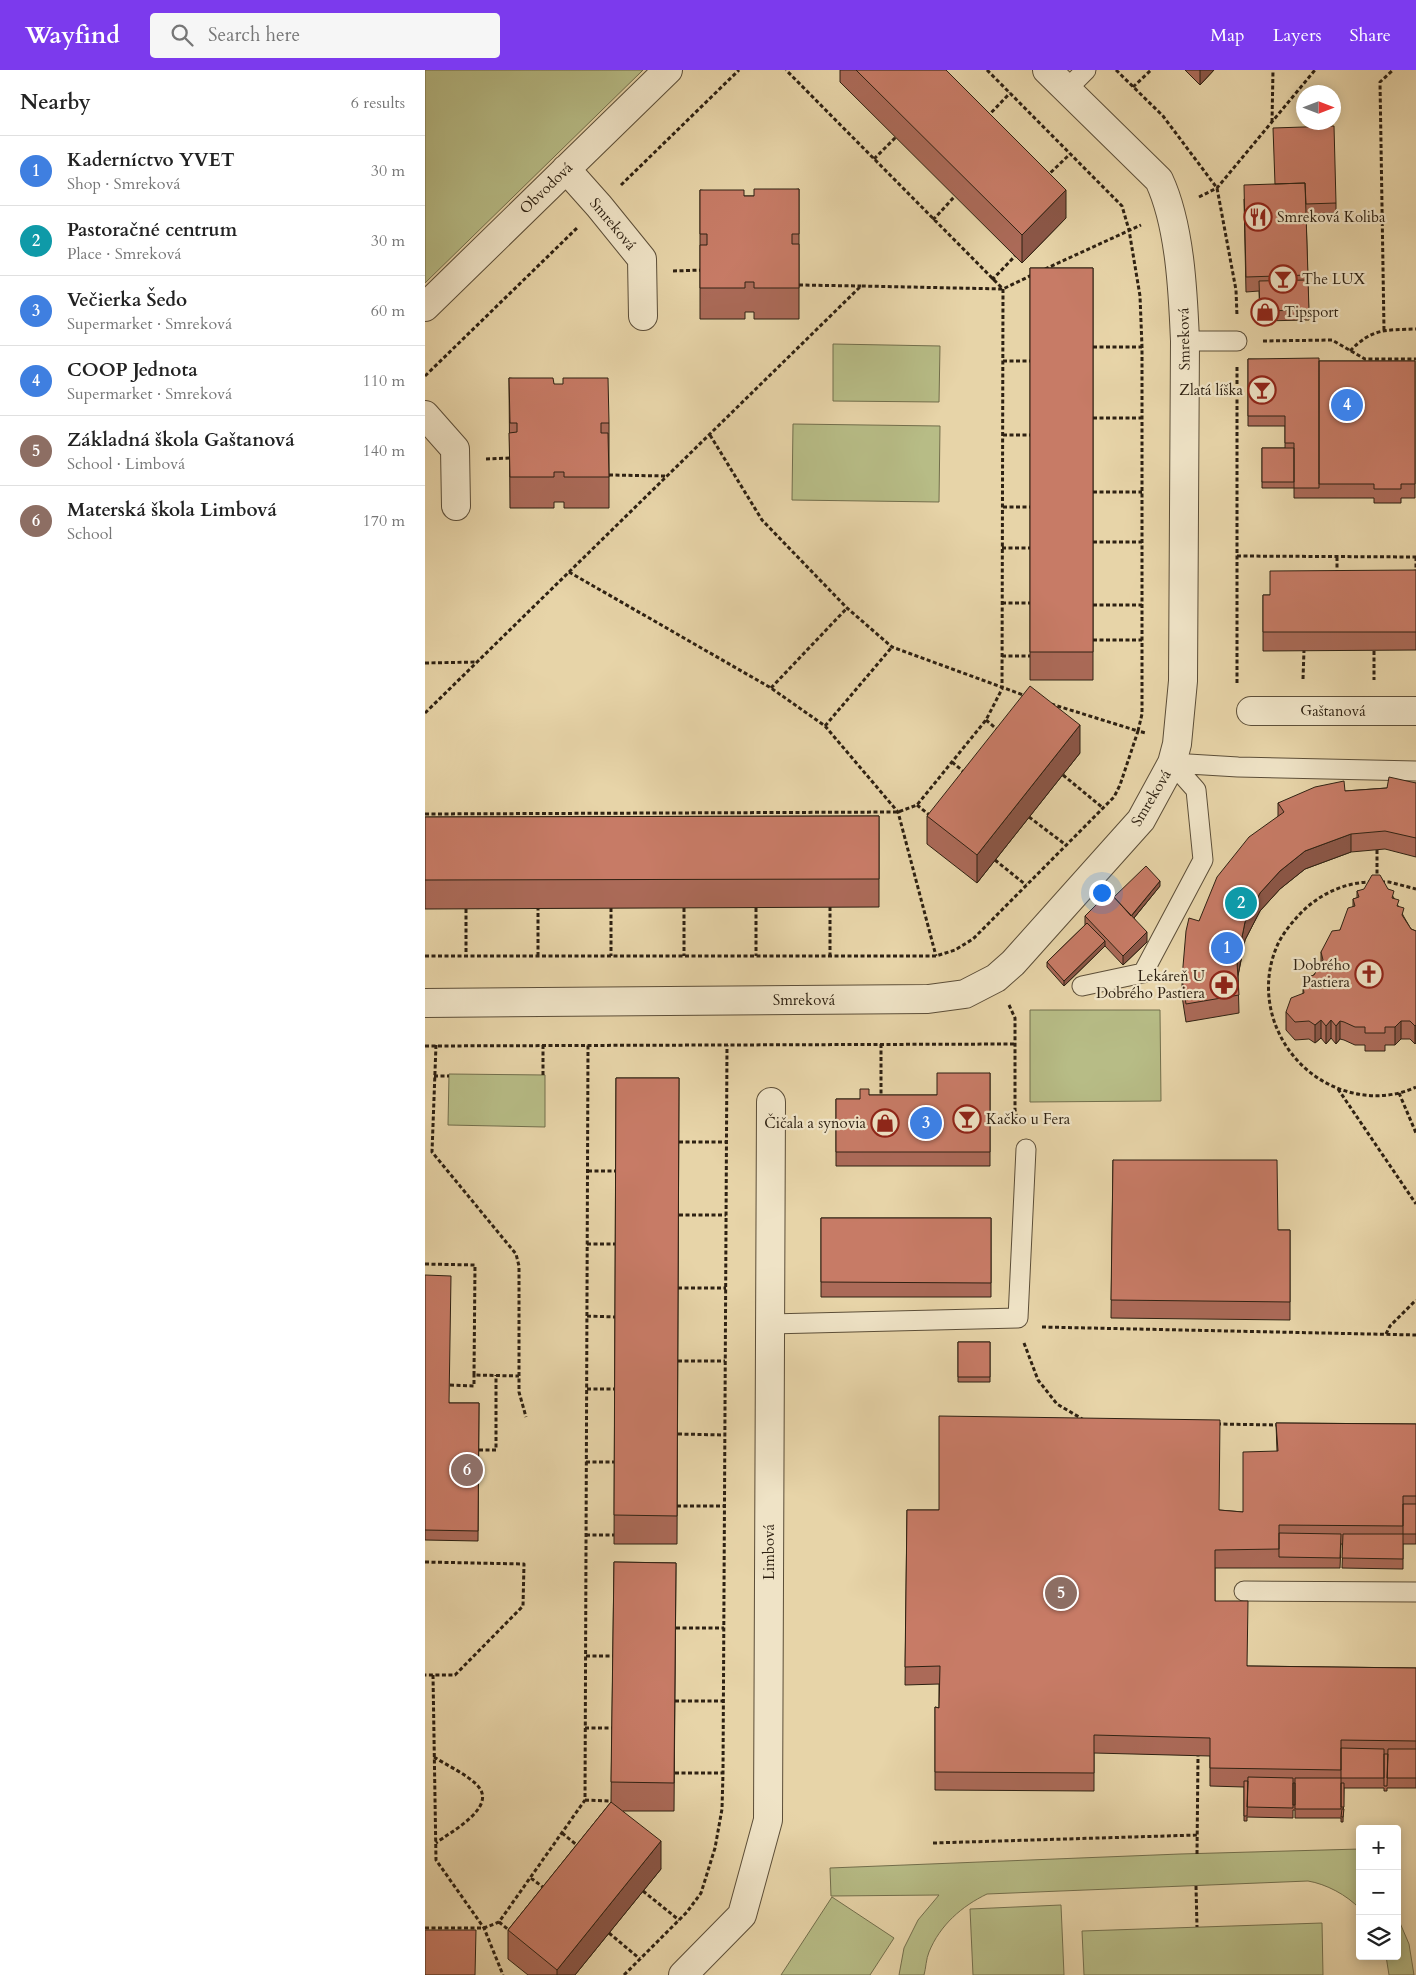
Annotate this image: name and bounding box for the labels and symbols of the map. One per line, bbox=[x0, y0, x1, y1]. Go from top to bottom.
north arrow bbox=[1296, 85, 1341, 130]
street label: Obvodová bbox=[515, 157, 577, 218]
street label: Smreková bbox=[585, 194, 641, 255]
restaurant icon: Smreková Koliba bbox=[1243, 202, 1273, 232]
place label: Smreková Koliba bbox=[1277, 207, 1386, 227]
bar icon: The LUX bbox=[1268, 264, 1298, 294]
place label: The LUX bbox=[1302, 269, 1365, 289]
shop icon: Tipsport bbox=[1250, 297, 1280, 327]
place label: Tipsport bbox=[1284, 302, 1339, 322]
street label: Smreková bbox=[1173, 307, 1195, 371]
bar icon: Zlatá líška bbox=[1247, 375, 1277, 405]
place label: Zlatá líška bbox=[1179, 380, 1244, 400]
pin: 4 bbox=[1331, 386, 1363, 424]
street label: Gaštanová bbox=[1300, 701, 1366, 721]
street label: Smreková bbox=[1126, 766, 1176, 830]
your location bbox=[1089, 880, 1115, 906]
pin: 2 bbox=[1225, 884, 1257, 922]
pin: 1 bbox=[1211, 929, 1243, 967]
place label: Dobrého Pastiera bbox=[1293, 955, 1351, 992]
church icon: Dobrého Pastiera bbox=[1354, 959, 1384, 989]
place label: Lekáreň U Dobrého Pastiera bbox=[1096, 966, 1206, 1003]
pharmacy icon: Lekáreň U Dobrého Pastiera bbox=[1209, 970, 1239, 1000]
street label: Smreková bbox=[773, 990, 836, 1010]
pin: 3 bbox=[910, 1104, 942, 1142]
bar icon: Kačko u Fera bbox=[952, 1104, 982, 1134]
shop icon: Čičala a synovia bbox=[870, 1108, 900, 1138]
place label: Kačko u Fera bbox=[986, 1109, 1071, 1129]
place label: Čičala a synovia bbox=[764, 1113, 867, 1133]
pin: 6 bbox=[451, 1451, 483, 1489]
street label: Limbová bbox=[759, 1523, 779, 1580]
pin: 5 bbox=[1045, 1574, 1077, 1612]

